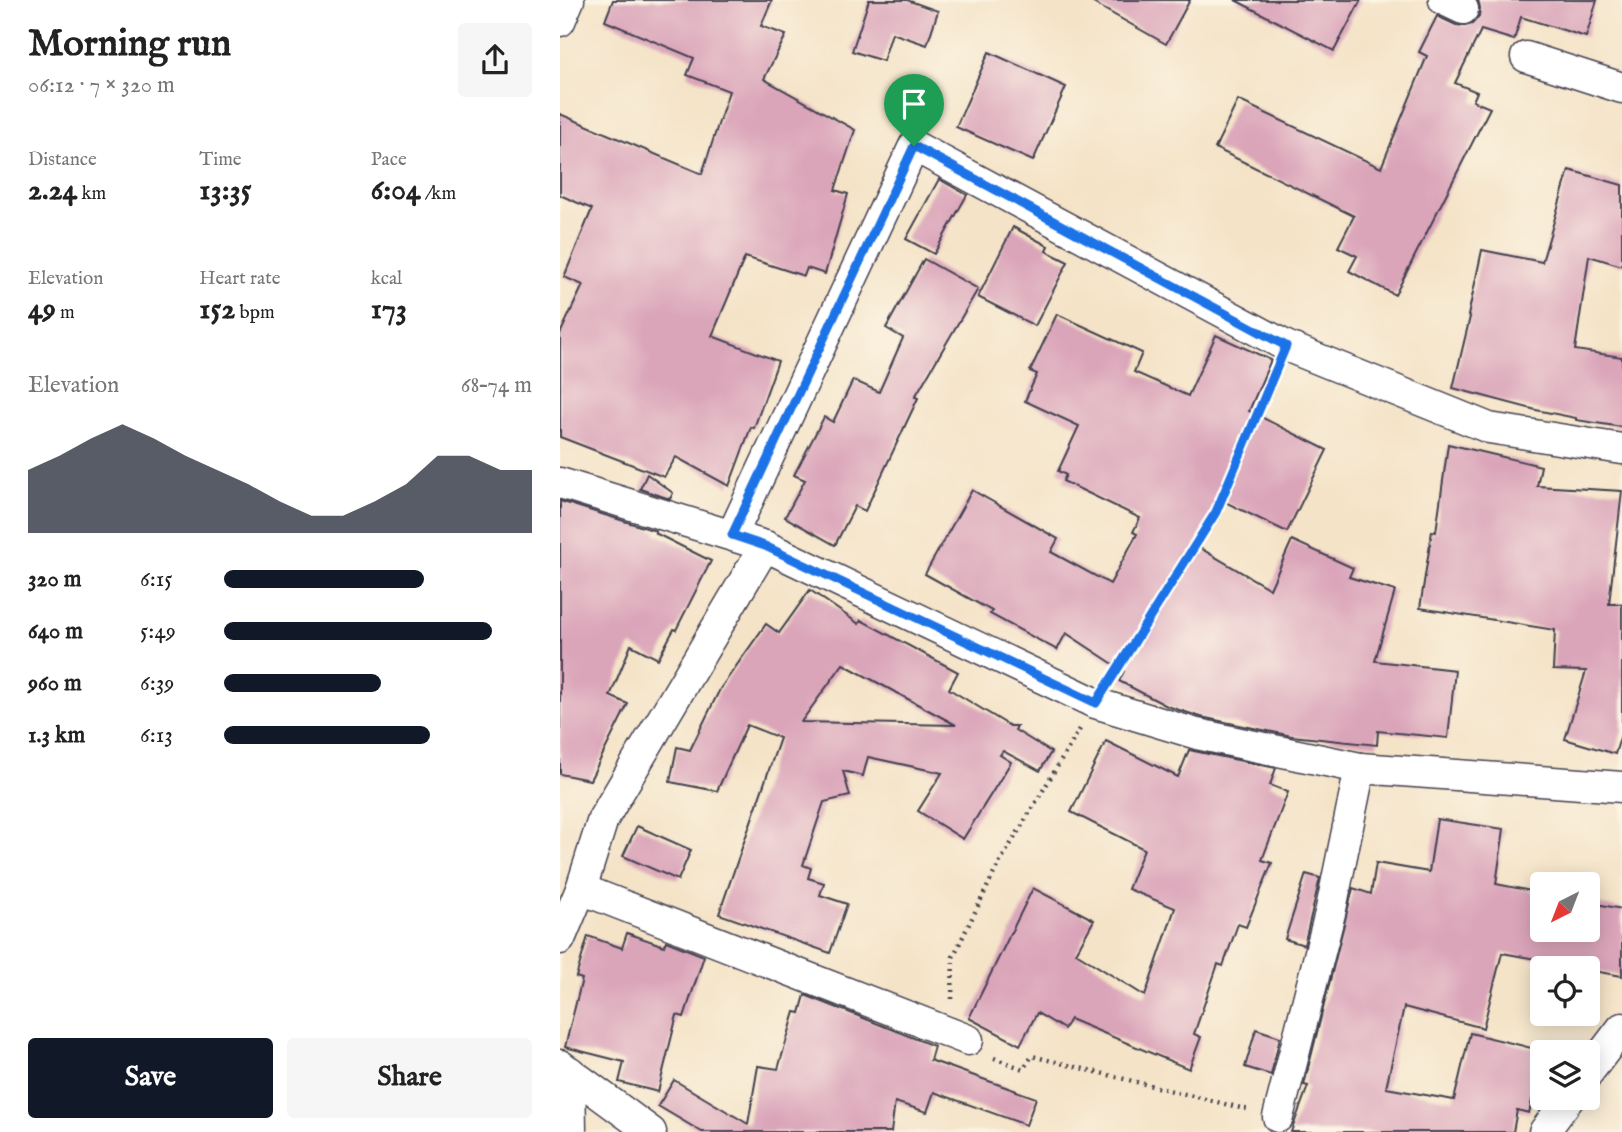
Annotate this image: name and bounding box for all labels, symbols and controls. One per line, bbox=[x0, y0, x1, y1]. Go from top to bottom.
text: Morning run bbox=[28, 21, 231, 69]
button: share bbox=[458, 23, 532, 97]
text: 06:12 · 7 × 320 m bbox=[28, 71, 175, 100]
pin bbox=[884, 74, 944, 146]
icon: arrive bbox=[895, 85, 933, 123]
text: Distance bbox=[28, 148, 97, 172]
text: Time bbox=[199, 148, 242, 172]
text: Pace bbox=[371, 148, 407, 172]
text: 2.24 bbox=[28, 172, 77, 210]
text: 13:35 bbox=[199, 172, 252, 210]
text: 6:04 bbox=[371, 172, 421, 210]
text: km bbox=[77, 182, 106, 206]
text: /km bbox=[421, 182, 456, 206]
text: Elevation bbox=[28, 267, 103, 291]
text: Heart rate bbox=[199, 267, 280, 291]
text: kcal bbox=[371, 267, 402, 291]
text: 49 bbox=[28, 291, 56, 329]
text: 152 bbox=[199, 291, 235, 329]
text: 173 bbox=[371, 291, 407, 329]
text: m bbox=[56, 301, 75, 325]
text: bpm bbox=[235, 301, 275, 325]
text: Elevation bbox=[28, 371, 119, 400]
text: 68–74 m bbox=[461, 371, 532, 400]
text: 320 m bbox=[28, 565, 81, 594]
text: 6:15 bbox=[140, 565, 173, 594]
text: 640 m bbox=[28, 617, 83, 646]
text: 5:49 bbox=[140, 617, 176, 646]
text: 960 m bbox=[28, 669, 82, 698]
text: 6:39 bbox=[140, 669, 174, 698]
text: 1.3 km bbox=[28, 721, 85, 750]
text: 6:13 bbox=[140, 721, 173, 750]
north arrow bbox=[1530, 872, 1600, 942]
map controls bbox=[1530, 872, 1600, 1110]
button: locate bbox=[1530, 956, 1600, 1026]
button: Save bbox=[28, 1038, 273, 1118]
button: Share bbox=[287, 1038, 532, 1118]
button: layers bbox=[1530, 1040, 1600, 1110]

